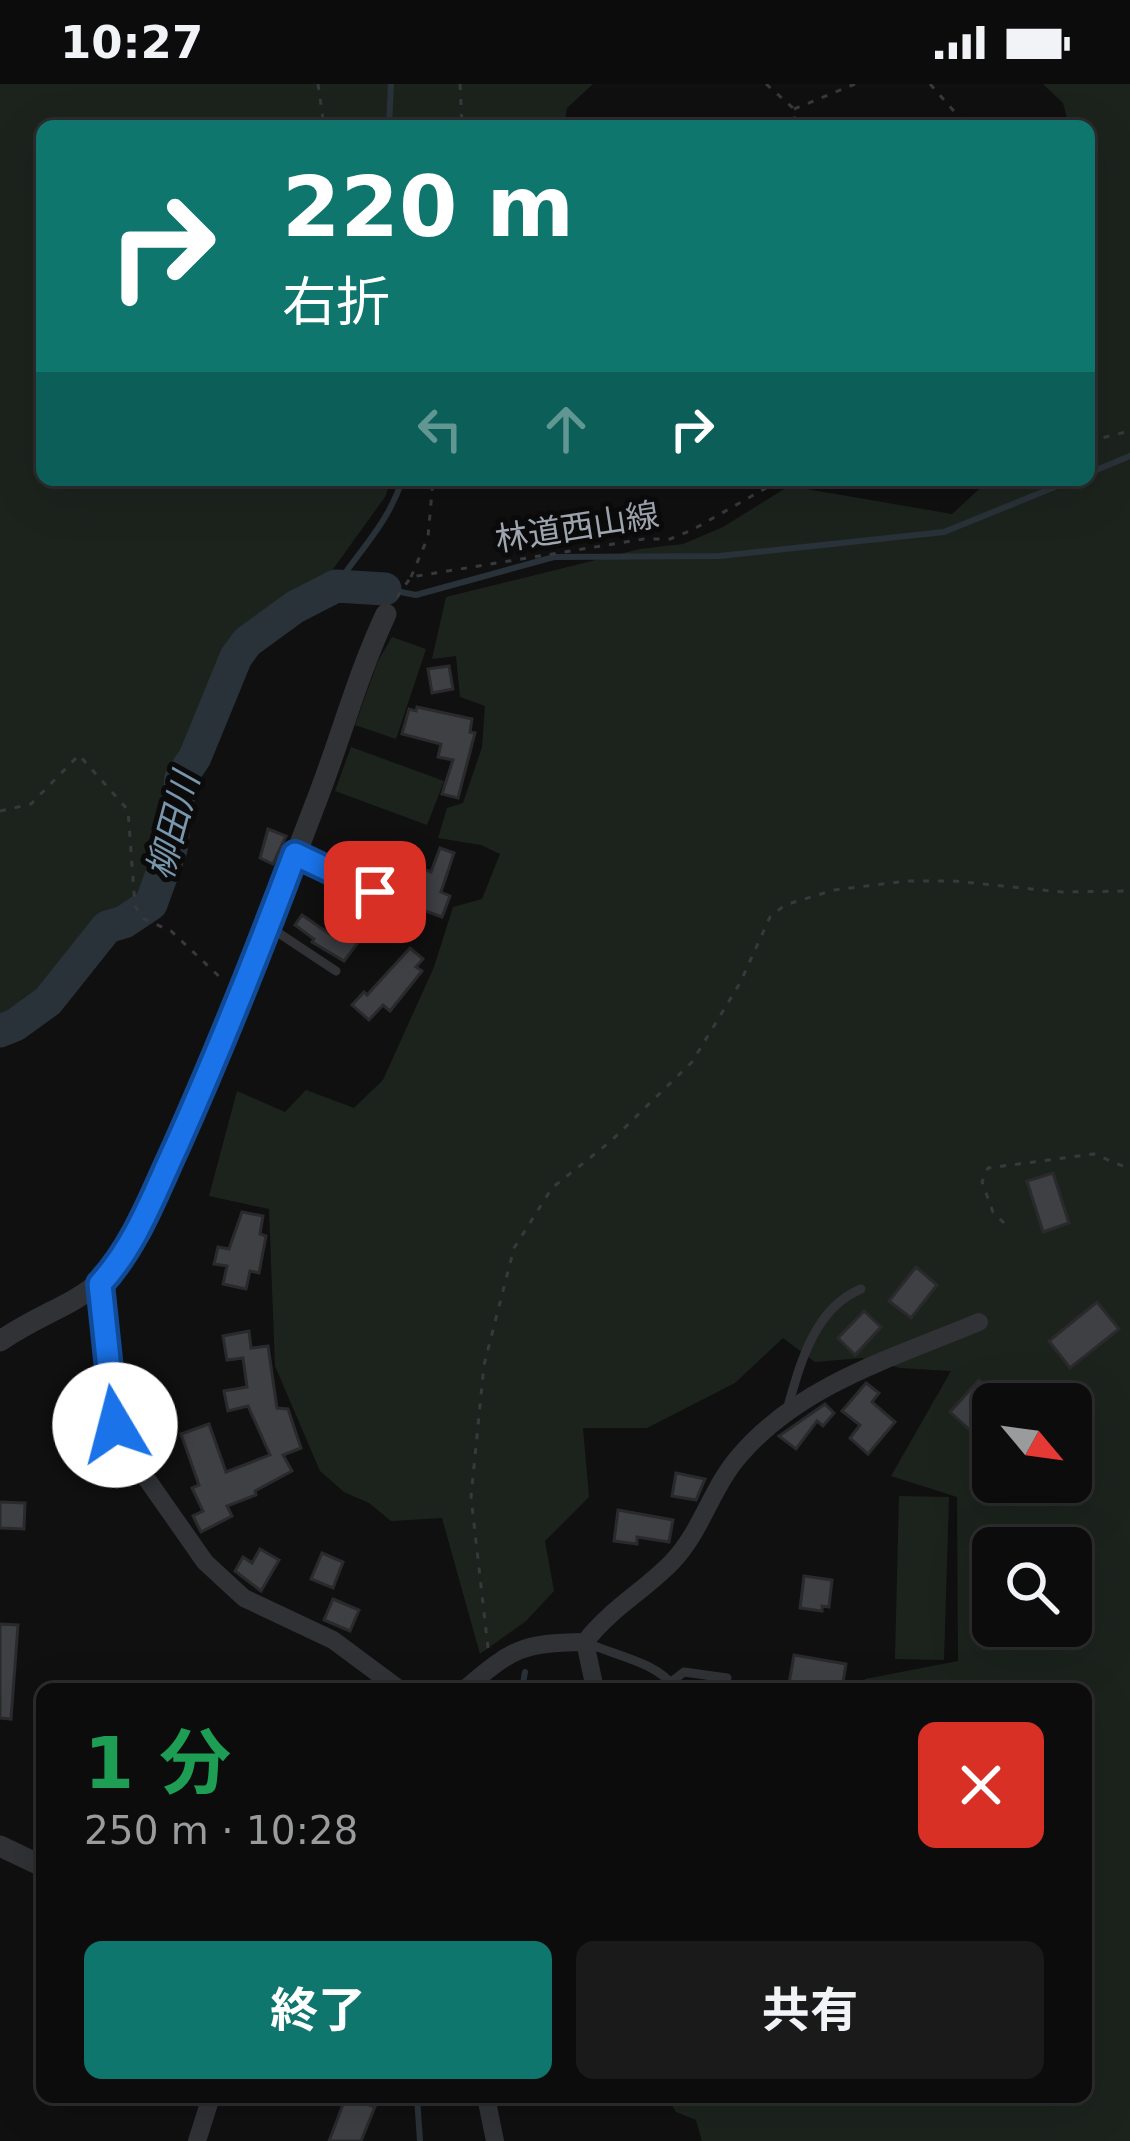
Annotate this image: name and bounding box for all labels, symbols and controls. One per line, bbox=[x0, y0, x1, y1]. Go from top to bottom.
text: 10:27 bbox=[60, 16, 203, 69]
text: 220 m bbox=[282, 158, 574, 256]
icon: right bbox=[84, 168, 240, 324]
text: 右折 bbox=[282, 271, 390, 334]
icon: left bbox=[407, 396, 473, 462]
icon: ahead bbox=[533, 396, 599, 462]
icon: right bbox=[659, 396, 725, 462]
street label: 林道西山線 bbox=[492, 495, 662, 559]
water label: 柳田川 bbox=[139, 765, 208, 883]
pin bbox=[324, 841, 426, 943]
icon: arrive bbox=[342, 859, 408, 925]
position arrow bbox=[52, 1362, 178, 1488]
north arrow bbox=[972, 1383, 1092, 1503]
map controls bbox=[972, 1383, 1092, 1647]
button: search bbox=[972, 1527, 1092, 1647]
text: 1 分 bbox=[84, 1721, 231, 1805]
button: close bbox=[918, 1722, 1044, 1848]
text: 250 m · 10:28 bbox=[84, 1808, 358, 1853]
button: 終了 bbox=[84, 1941, 552, 2079]
button: 共有 bbox=[576, 1941, 1044, 2079]

